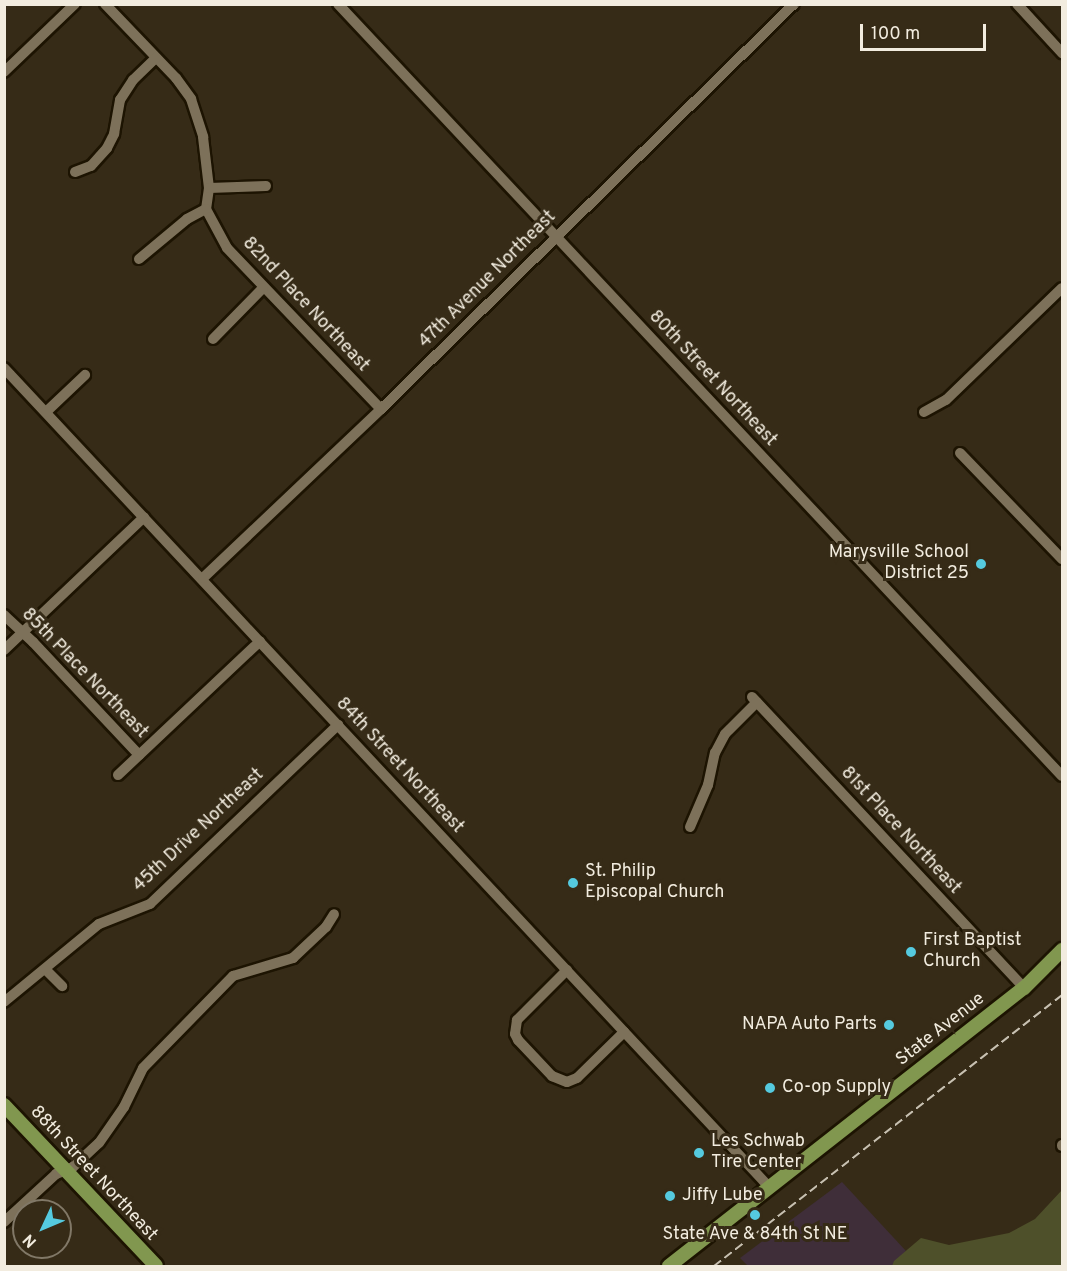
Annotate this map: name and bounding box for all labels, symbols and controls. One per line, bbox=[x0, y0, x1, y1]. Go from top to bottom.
scale bar bbox=[863, 12, 989, 50]
text: 100 m bbox=[871, 23, 920, 46]
street label: 47th Avenue Northeast bbox=[415, 207, 561, 353]
street label: 82nd Place Northeast bbox=[237, 233, 373, 377]
street label: 80th Street Northeast bbox=[643, 307, 781, 451]
place label: Marysville School District 25 bbox=[829, 543, 969, 586]
marker: Marysville School District 25 bbox=[974, 557, 988, 571]
street label: 85th Place Northeast bbox=[16, 604, 152, 744]
street label: 84th Street Northeast bbox=[330, 694, 468, 838]
street label: 81st Place Northeast bbox=[835, 763, 965, 899]
street label: 45th Drive Northeast bbox=[129, 765, 269, 897]
place label: St. Philip Episcopal Church bbox=[585, 862, 724, 904]
marker: St. Philip Episcopal Church bbox=[566, 876, 580, 890]
place label: First Baptist Church bbox=[923, 931, 1022, 974]
marker: First Baptist Church bbox=[904, 945, 918, 959]
street label: State Avenue bbox=[892, 989, 990, 1071]
place label: NAPA Auto Parts bbox=[741, 1014, 877, 1036]
marker: NAPA Auto Parts bbox=[882, 1018, 896, 1032]
place label: Co-op Supply bbox=[782, 1077, 891, 1099]
marker: Co-op Supply bbox=[763, 1081, 777, 1095]
street label: 88th Street Northeast bbox=[25, 1102, 161, 1246]
place label: Les Schwab Tire Center bbox=[711, 1132, 805, 1174]
marker: Les Schwab Tire Center bbox=[692, 1146, 706, 1160]
place label: Jiffy Lube bbox=[682, 1185, 763, 1207]
marker: Jiffy Lube bbox=[663, 1189, 677, 1203]
north arrow bbox=[12, 1199, 72, 1259]
marker: State Ave & 84th St NE bbox=[748, 1208, 762, 1222]
place label: State Ave & 84th St NE bbox=[662, 1224, 848, 1246]

